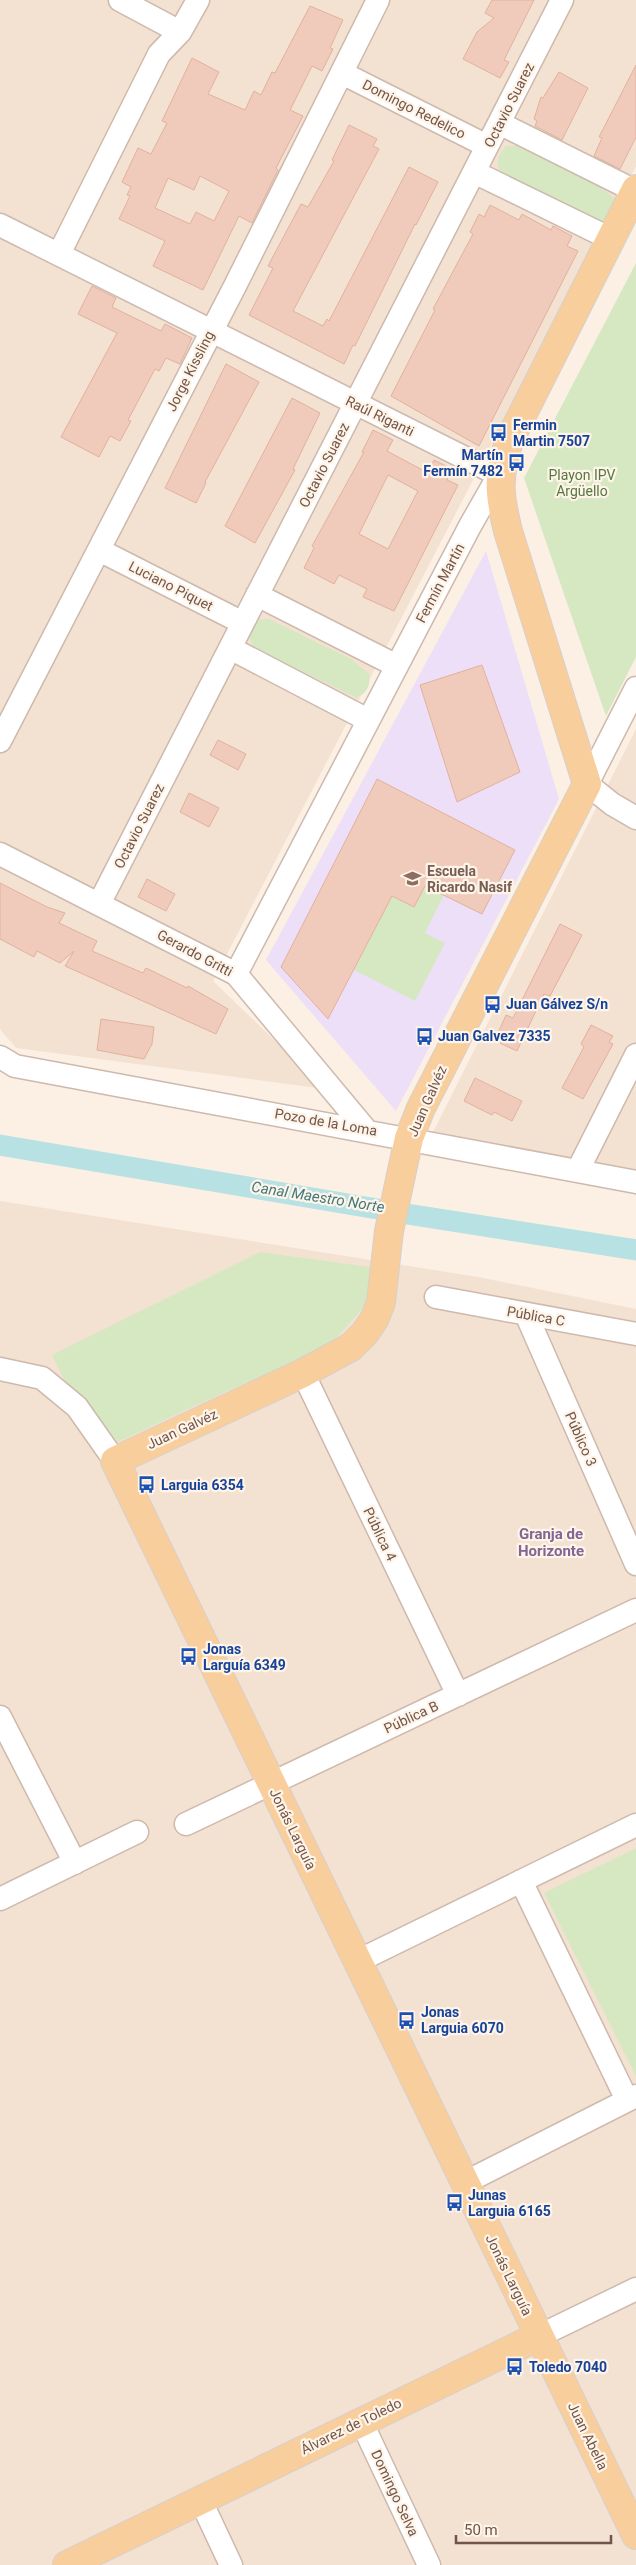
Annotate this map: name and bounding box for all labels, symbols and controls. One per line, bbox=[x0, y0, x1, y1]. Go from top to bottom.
street label: Octavio Suarez bbox=[481, 60, 537, 150]
street label: Domingo Redelico bbox=[360, 76, 468, 142]
street label: Jorge Kissling bbox=[163, 328, 217, 414]
street label: Raúl Riganti bbox=[343, 393, 417, 439]
place label: Fermin Martin 7507 bbox=[513, 417, 590, 449]
street label: Octavio Suarez bbox=[296, 420, 352, 510]
bus stop icon: Fermin Martin 7507 bbox=[489, 423, 509, 443]
place label: Martín Fermín 7482 bbox=[423, 447, 503, 479]
bus stop icon: Martín Fermín 7482 bbox=[507, 453, 527, 473]
park label: Playon IPV Argüello bbox=[548, 467, 616, 499]
street label: Fermín Martín bbox=[412, 541, 468, 625]
street label: Luciano Piquet bbox=[126, 558, 216, 614]
street label: Octavio Suarez bbox=[111, 781, 167, 871]
place label: Escuela Ricardo Nasif bbox=[427, 863, 513, 895]
school or university icon: Escuela Ricardo Nasif bbox=[403, 869, 423, 889]
street label: Gerardo Gritti bbox=[154, 926, 236, 980]
bus stop icon: Juan Gálvez S/n bbox=[482, 994, 502, 1014]
place label: Juan Gálvez S/n bbox=[506, 996, 608, 1012]
bus stop icon: Juan Galvez 7335 bbox=[414, 1026, 434, 1046]
place label: Juan Galvez 7335 bbox=[438, 1028, 551, 1044]
street label: Juan Galvéz bbox=[404, 1063, 450, 1139]
street label: Pozo de la Loma bbox=[274, 1105, 378, 1139]
water label: Canal Maestro Norte bbox=[250, 1178, 386, 1216]
street label: Pública C bbox=[506, 1303, 566, 1329]
street label: Juan Galvéz bbox=[144, 1406, 220, 1452]
street label: Público 3 bbox=[562, 1409, 600, 1469]
bus stop icon: Larguia 6354 bbox=[137, 1475, 157, 1495]
place label: Larguia 6354 bbox=[161, 1477, 244, 1493]
street label: Pública 4 bbox=[360, 1505, 400, 1563]
district label: Granja de Horizonte bbox=[518, 1525, 584, 1560]
place label: Jonas Larguía 6349 bbox=[203, 1641, 286, 1673]
bus stop icon: Jonas Larguía 6349 bbox=[179, 1647, 199, 1667]
street label: Pública B bbox=[381, 1697, 441, 1737]
street label: Jonás Larguía bbox=[266, 1786, 320, 1872]
place label: Jonas Larguia 6070 bbox=[421, 2004, 504, 2036]
bus stop icon: Jonas Larguia 6070 bbox=[397, 2010, 417, 2030]
place label: Junas Larguia 6165 bbox=[468, 2187, 551, 2219]
bus stop icon: Junas Larguia 6165 bbox=[444, 2193, 464, 2213]
street label: Jonás Larguía bbox=[482, 2232, 536, 2318]
bus stop icon: Toledo 7040 bbox=[505, 2357, 525, 2377]
place label: Toledo 7040 bbox=[529, 2359, 607, 2375]
street label: Álvarez de Toledo bbox=[298, 2394, 404, 2457]
street label: Juan Abella bbox=[565, 2400, 611, 2472]
street label: Domingo Selva bbox=[368, 2447, 422, 2539]
scale bar bbox=[456, 2512, 611, 2544]
text: 50 m bbox=[464, 2521, 498, 2539]

